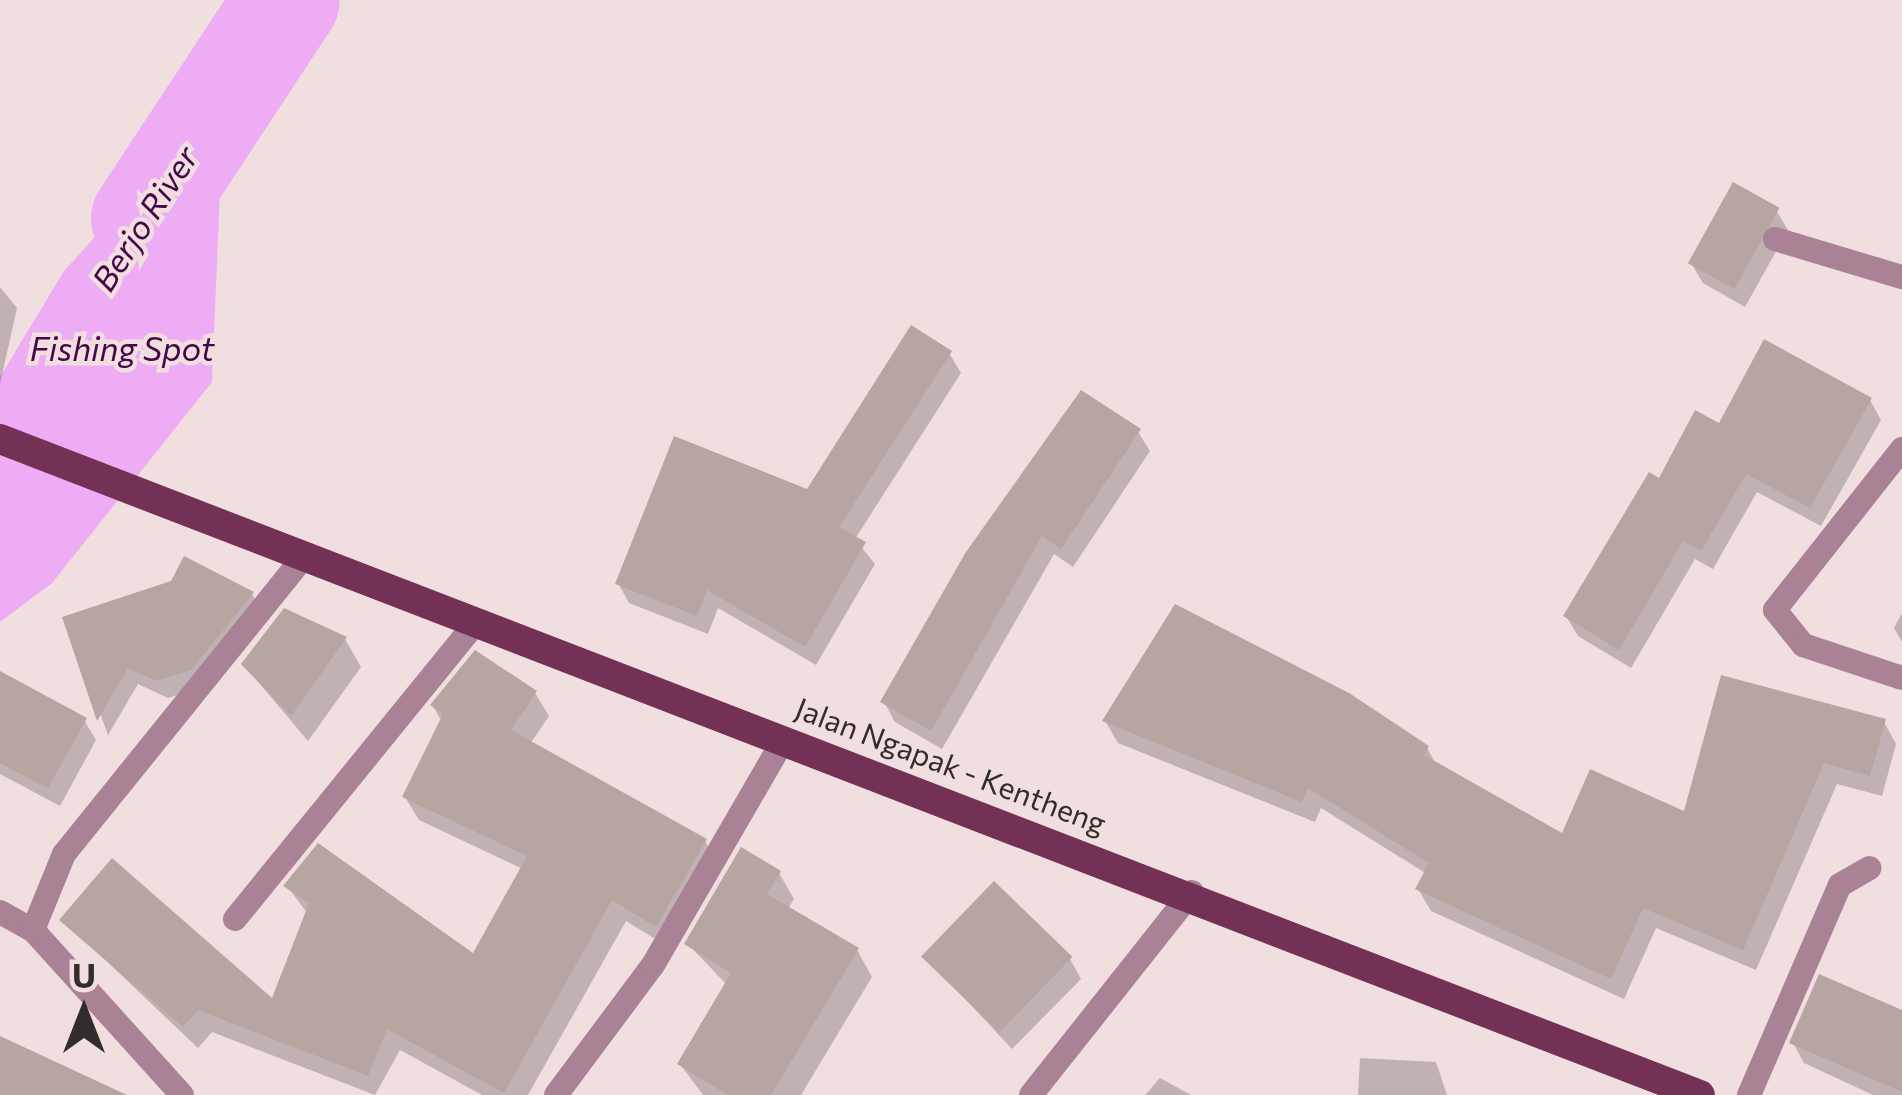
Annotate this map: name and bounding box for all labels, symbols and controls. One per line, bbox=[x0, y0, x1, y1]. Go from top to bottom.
water label: Berjo River bbox=[83, 138, 205, 298]
water label: Fishing Spot bbox=[30, 328, 214, 368]
street label: Jalan Ngapak - Kentheng bbox=[791, 689, 1111, 841]
north arrow bbox=[24, 951, 144, 1071]
text: U bbox=[72, 954, 96, 995]

